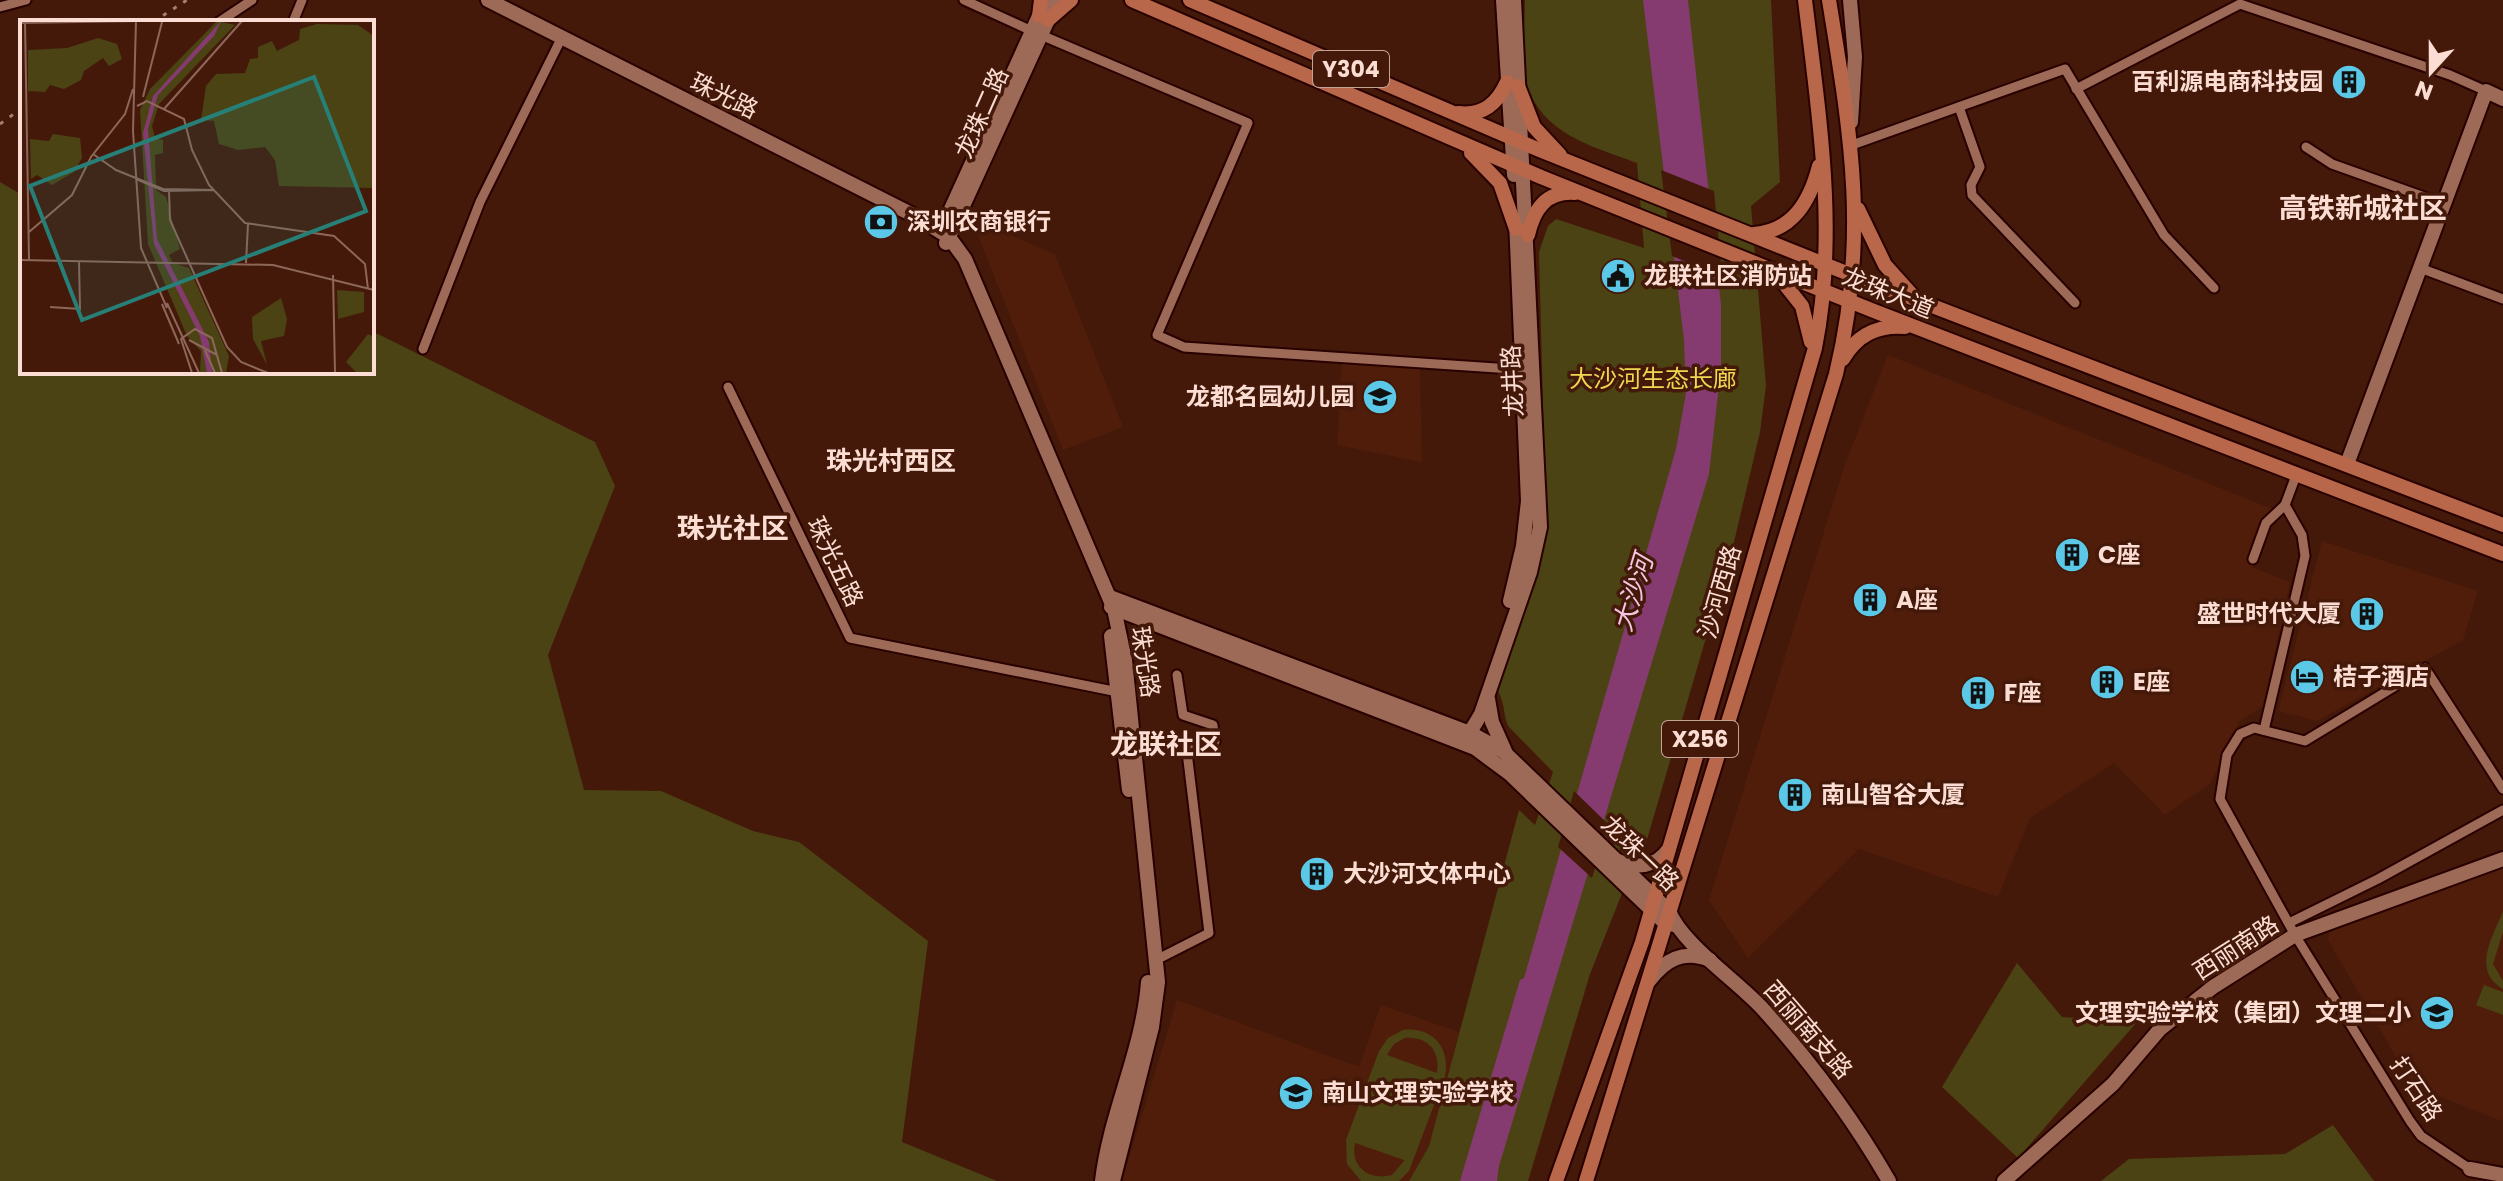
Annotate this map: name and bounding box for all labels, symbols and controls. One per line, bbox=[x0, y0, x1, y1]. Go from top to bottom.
inset map bbox=[20, 20, 374, 374]
north arrow bbox=[2391, 32, 2471, 112]
road number: Y304 bbox=[1313, 51, 1389, 87]
street label: 龙珠二路 bbox=[947, 62, 1016, 163]
building icon: 百利源电商科技园 bbox=[2330, 63, 2368, 101]
street label: 珠光路 bbox=[685, 65, 764, 126]
place label: 百利源电商科技园 bbox=[2131, 65, 2323, 98]
text: N bbox=[2411, 73, 2437, 108]
district label: 高铁新城社区 bbox=[2279, 189, 2447, 228]
bank icon: 深圳农商银行 bbox=[862, 203, 900, 241]
place label: 深圳农商银行 bbox=[907, 205, 1051, 238]
public building icon: 龙联社区消防站 bbox=[1599, 257, 1637, 295]
place label: 龙联社区消防站 bbox=[1644, 259, 1812, 292]
street label: 龙珠大道 bbox=[1838, 259, 1939, 326]
street label: 龙井路 bbox=[1494, 344, 1531, 418]
park label: 大沙河生态长廊 bbox=[1569, 362, 1737, 395]
school or university icon: 龙都名园幼儿园 bbox=[1361, 378, 1399, 416]
place label: 龙都名园幼儿园 bbox=[1186, 380, 1354, 413]
district label: 珠光村西区 bbox=[826, 443, 956, 479]
district label: 珠光社区 bbox=[677, 509, 789, 548]
street label: 珠光五路 bbox=[800, 511, 871, 612]
building icon: C座 bbox=[2053, 536, 2091, 574]
place label: C座 bbox=[2098, 538, 2140, 571]
street label: 沙河西路 bbox=[1690, 541, 1749, 643]
water label: 大沙河 bbox=[1604, 546, 1663, 636]
building icon: A座 bbox=[1851, 581, 1889, 619]
place label: A座 bbox=[1896, 583, 1938, 616]
building icon: 盛世时代大厦 bbox=[2348, 595, 2386, 633]
place label: 盛世时代大厦 bbox=[2197, 597, 2341, 630]
street label: 珠光路 bbox=[1124, 624, 1167, 700]
hotel icon: 桔子酒店 bbox=[2288, 658, 2326, 696]
place label: 桔子酒店 bbox=[2333, 660, 2429, 693]
building icon: E座 bbox=[2088, 663, 2126, 701]
place label: E座 bbox=[2133, 665, 2170, 698]
building icon: F座 bbox=[1959, 674, 1997, 712]
place label: F座 bbox=[2004, 676, 2041, 709]
road number: X256 bbox=[1662, 721, 1738, 757]
district label: 龙联社区 bbox=[1110, 725, 1222, 764]
building icon: 南山智谷大厦 bbox=[1776, 776, 1814, 814]
place label: 南山智谷大厦 bbox=[1821, 778, 1965, 811]
street label: 龙珠一路 bbox=[1594, 807, 1686, 898]
building icon: 大沙河文体中心 bbox=[1298, 855, 1336, 893]
place label: 大沙河文体中心 bbox=[1343, 857, 1511, 890]
street label: 西丽南路 bbox=[2186, 908, 2285, 988]
street label: 西丽南支路 bbox=[1757, 974, 1860, 1086]
school or university icon: 文理实验学校（集团）文理二小 bbox=[2418, 994, 2456, 1032]
place label: 文理实验学校（集团）文理二小 bbox=[2075, 996, 2411, 1029]
street label: 打石路 bbox=[2383, 1050, 2450, 1128]
school or university icon: 南山文理实验学校 bbox=[1277, 1074, 1315, 1112]
place label: 南山文理实验学校 bbox=[1322, 1076, 1514, 1109]

